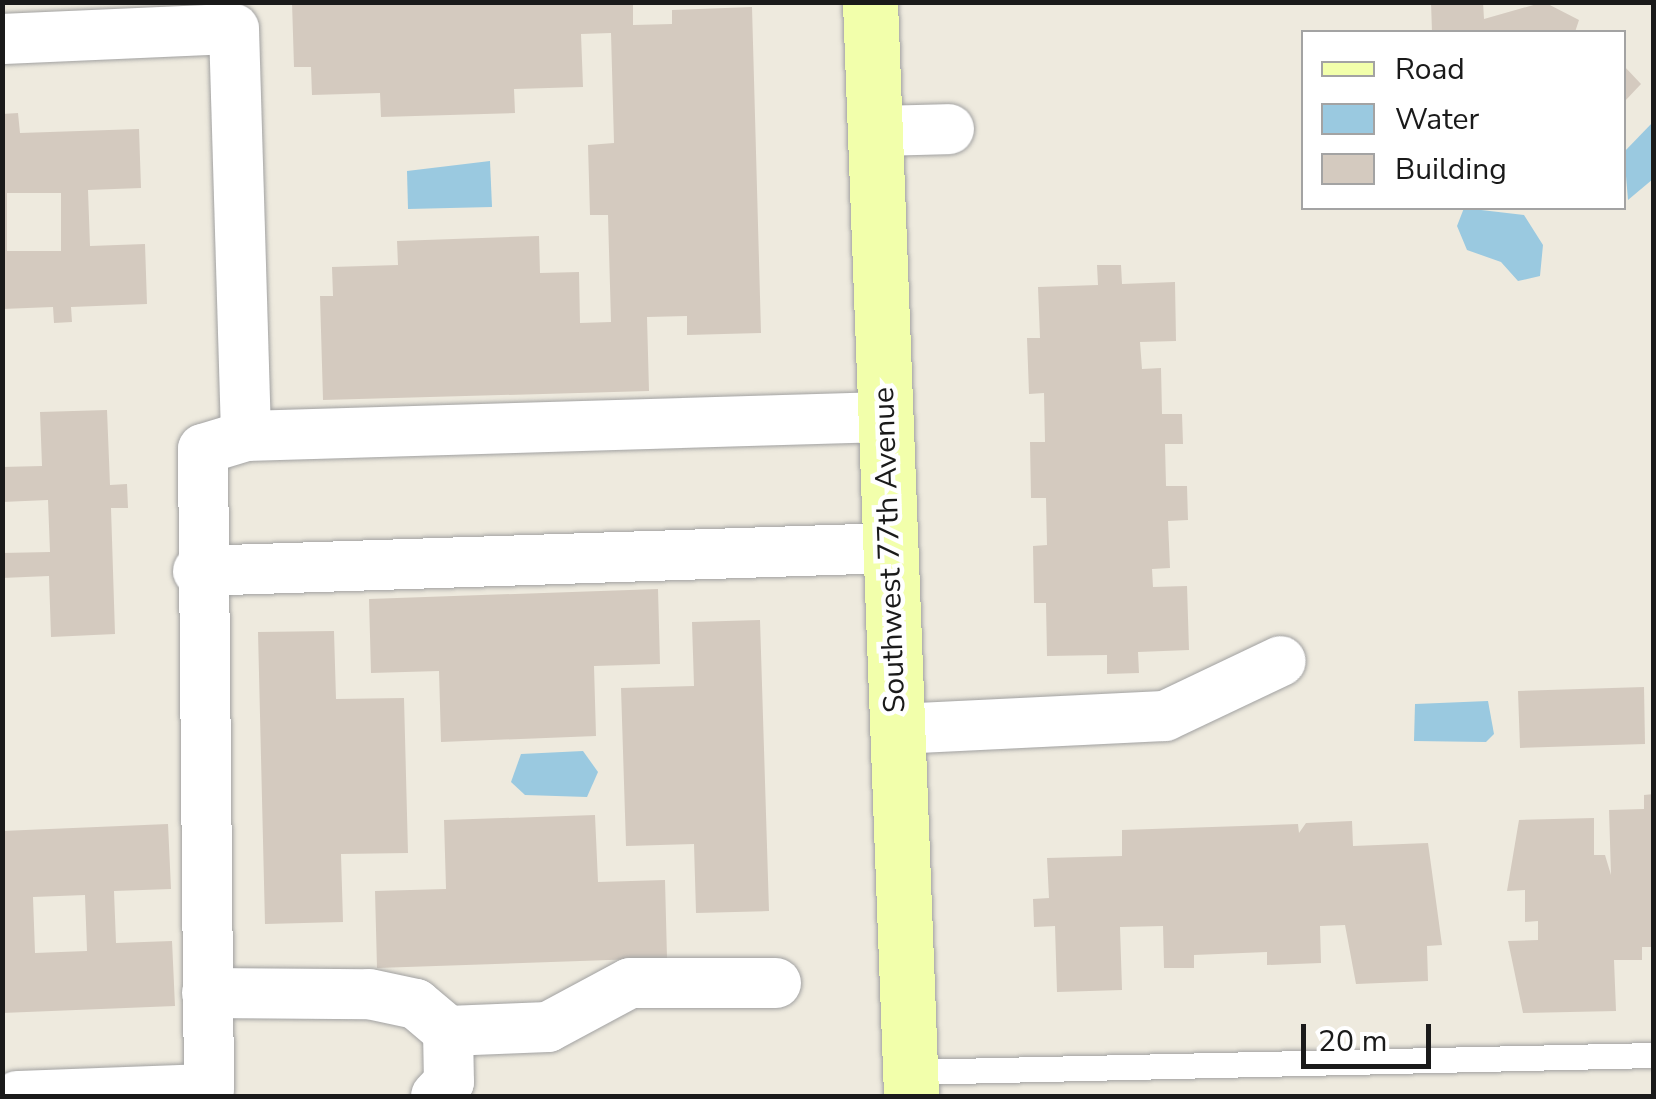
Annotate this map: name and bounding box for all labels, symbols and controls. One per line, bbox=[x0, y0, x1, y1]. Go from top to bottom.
legend bbox=[1301, 30, 1626, 210]
text: Road bbox=[1395, 49, 1465, 90]
text: Water bbox=[1395, 99, 1479, 140]
text: Building bbox=[1395, 149, 1507, 190]
street label: Southwest 77th Avenue bbox=[866, 386, 914, 714]
scale bar bbox=[1306, 1004, 1436, 1066]
text: 20 m bbox=[1318, 1021, 1387, 1062]

